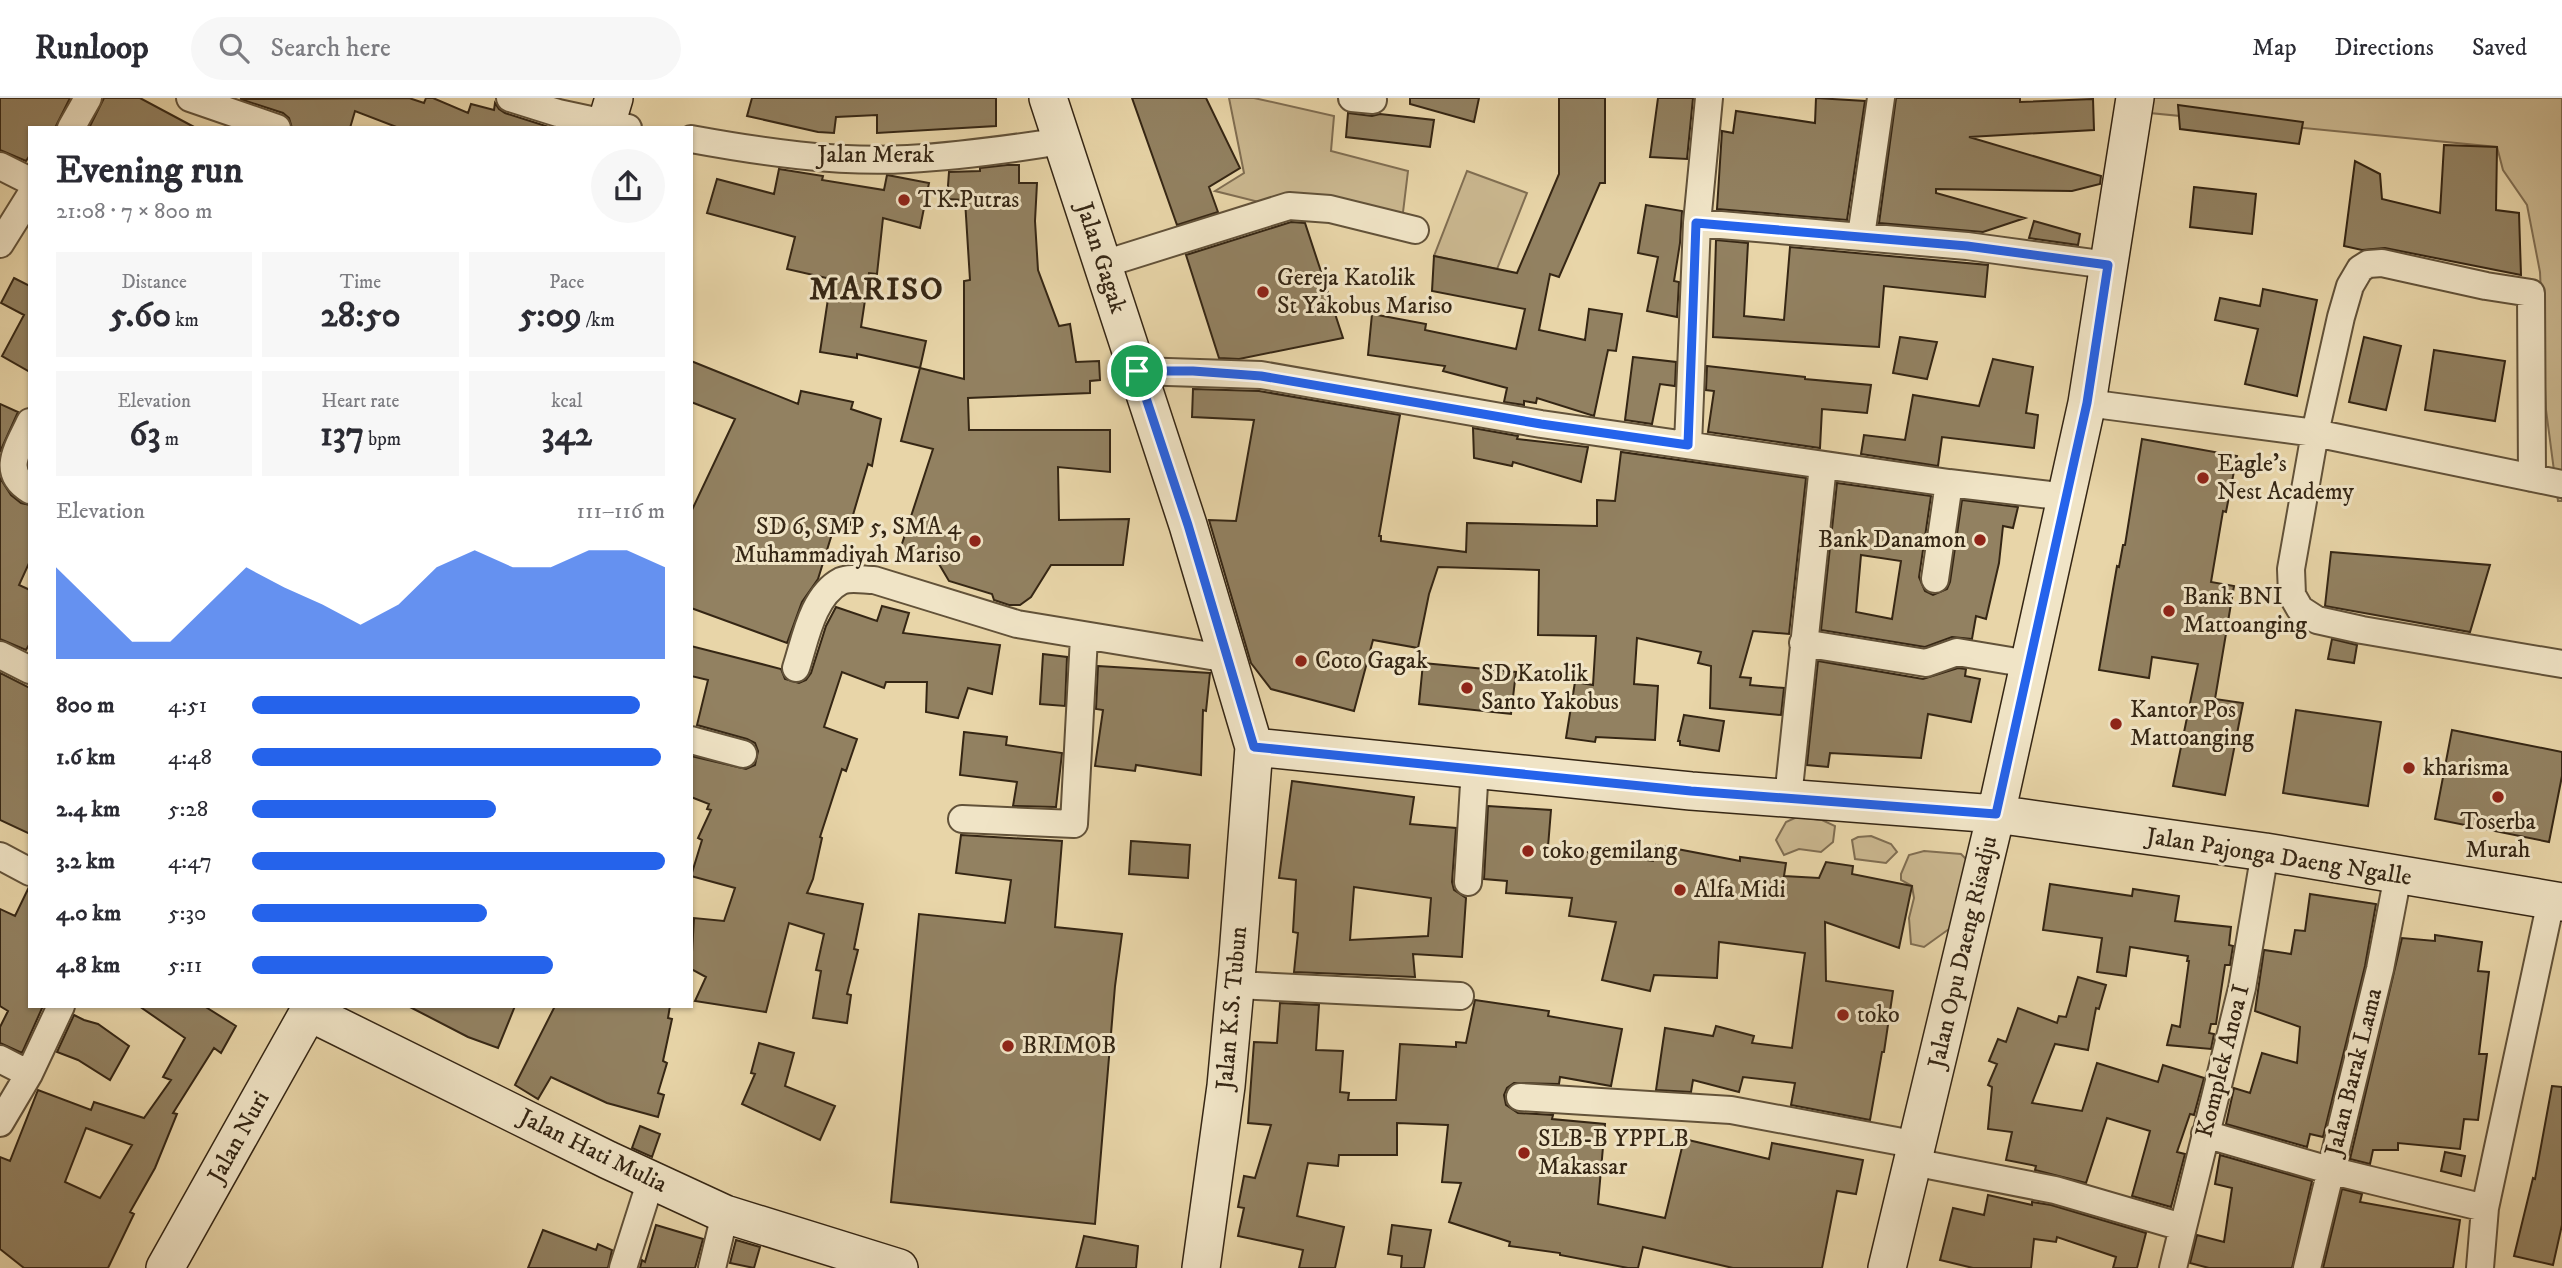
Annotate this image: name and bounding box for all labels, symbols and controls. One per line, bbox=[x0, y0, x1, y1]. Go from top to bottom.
search box bbox=[191, 17, 681, 80]
text: Runloop bbox=[35, 28, 149, 69]
icon: search bbox=[215, 29, 253, 67]
text: Search here bbox=[271, 32, 391, 65]
text: Map bbox=[2252, 33, 2297, 63]
text: Directions bbox=[2335, 33, 2434, 63]
text: Saved bbox=[2472, 33, 2527, 63]
street label: Jalan Merak bbox=[816, 140, 935, 170]
text: Evening run bbox=[56, 147, 243, 195]
button: share bbox=[591, 149, 665, 223]
place label: TK.Putras bbox=[918, 185, 1019, 215]
marker: TK.Putras bbox=[896, 192, 912, 208]
text: 21:08 · 7 × 800 m bbox=[56, 197, 212, 226]
street label: Jalan Gagak bbox=[1068, 197, 1133, 317]
place label: Gereja Katolik St Yakobus Mariso bbox=[1277, 263, 1453, 321]
district label: MARISO bbox=[809, 270, 945, 310]
text: Distance bbox=[121, 271, 187, 294]
text: Time bbox=[340, 271, 381, 294]
text: Pace bbox=[549, 271, 584, 294]
marker: Gereja Katolik St Yakobus Mariso bbox=[1255, 284, 1271, 300]
text: 5.60 bbox=[109, 294, 171, 338]
text: 28:50 bbox=[320, 294, 401, 338]
text: 5:09 bbox=[519, 294, 582, 338]
text: km bbox=[171, 309, 199, 332]
text: /km bbox=[582, 309, 615, 332]
pin bbox=[1107, 341, 1167, 401]
icon: arrive bbox=[1118, 352, 1156, 390]
text: Elevation bbox=[117, 390, 191, 413]
text: Heart rate bbox=[322, 390, 399, 413]
text: kcal bbox=[551, 390, 582, 413]
text: 63 bbox=[129, 413, 161, 457]
text: 137 bbox=[320, 413, 364, 457]
text: 342 bbox=[542, 413, 592, 457]
text: m bbox=[161, 428, 179, 451]
text: bpm bbox=[364, 428, 401, 451]
place label: Eagle's Nest Academy bbox=[2217, 449, 2355, 507]
marker: Eagle's Nest Academy bbox=[2195, 470, 2211, 486]
text: Elevation bbox=[56, 497, 145, 526]
text: 111–116 m bbox=[577, 497, 665, 526]
place label: SD 6, SMP 5, SMA 4 Muhammadiyah Mariso bbox=[734, 512, 962, 570]
place label: Bank Danamon bbox=[1818, 525, 1966, 555]
marker: Bank Danamon bbox=[1972, 532, 1988, 548]
marker: SD 6, SMP 5, SMA 4 Muhammadiyah Mariso bbox=[967, 533, 983, 549]
place label: Bank BNI Mattoanging bbox=[2183, 582, 2307, 640]
marker: Bank BNI Mattoanging bbox=[2161, 603, 2177, 619]
place label: Coto Gagak bbox=[1315, 646, 1428, 676]
marker: Coto Gagak bbox=[1293, 653, 1309, 669]
place label: SD Katolik Santo Yakobus bbox=[1481, 659, 1619, 717]
marker: SD Katolik Santo Yakobus bbox=[1459, 680, 1475, 696]
text: 800 m bbox=[56, 691, 114, 720]
text: 4:51 bbox=[168, 691, 207, 720]
place label: Kantor Pos Mattoanging bbox=[2130, 695, 2254, 753]
marker: Kantor Pos Mattoanging bbox=[2108, 716, 2124, 732]
text: 1.6 km bbox=[56, 743, 115, 772]
text: 4:48 bbox=[168, 743, 212, 772]
place label: kharisma bbox=[2423, 753, 2510, 783]
marker: kharisma bbox=[2401, 760, 2417, 776]
marker: Toserba Murah bbox=[2490, 789, 2506, 805]
text: 2.4 km bbox=[56, 795, 120, 824]
text: 5:28 bbox=[168, 795, 208, 824]
place label: Toserba Murah bbox=[2460, 807, 2537, 865]
street label: Jalan Pajonga Daeng Ngalle bbox=[2142, 821, 2414, 893]
street label: Jalan Opu Daeng Risadju bbox=[1921, 833, 2004, 1073]
place label: toko gemilang bbox=[1542, 836, 1678, 866]
marker: toko gemilang bbox=[1520, 843, 1536, 859]
text: 3.2 km bbox=[56, 847, 115, 876]
text: 4:47 bbox=[168, 847, 212, 876]
place label: Alfa Midi bbox=[1694, 875, 1786, 905]
marker: Alfa Midi bbox=[1672, 882, 1688, 898]
text: 4.0 km bbox=[56, 899, 121, 928]
text: 5:30 bbox=[168, 899, 206, 928]
street label: Jalan K.S. Tubun bbox=[1210, 925, 1254, 1093]
text: 4.8 km bbox=[56, 951, 120, 980]
text: 5:11 bbox=[168, 951, 202, 980]
street label: Komplek Anoa I bbox=[2189, 981, 2257, 1141]
street label: Jalan Barak Lama bbox=[2318, 984, 2390, 1161]
place label: toko bbox=[1857, 1000, 1900, 1030]
marker: toko bbox=[1835, 1007, 1851, 1023]
place label: BRIMOB bbox=[1022, 1031, 1117, 1061]
marker: BRIMOB bbox=[1000, 1038, 1016, 1054]
street label: Jalan Nuri bbox=[201, 1086, 276, 1190]
street label: Jalan Hati Mulia bbox=[512, 1101, 672, 1200]
place label: SLB-B YPPLB Makassar bbox=[1538, 1124, 1689, 1182]
marker: SLB-B YPPLB Makassar bbox=[1516, 1145, 1532, 1161]

